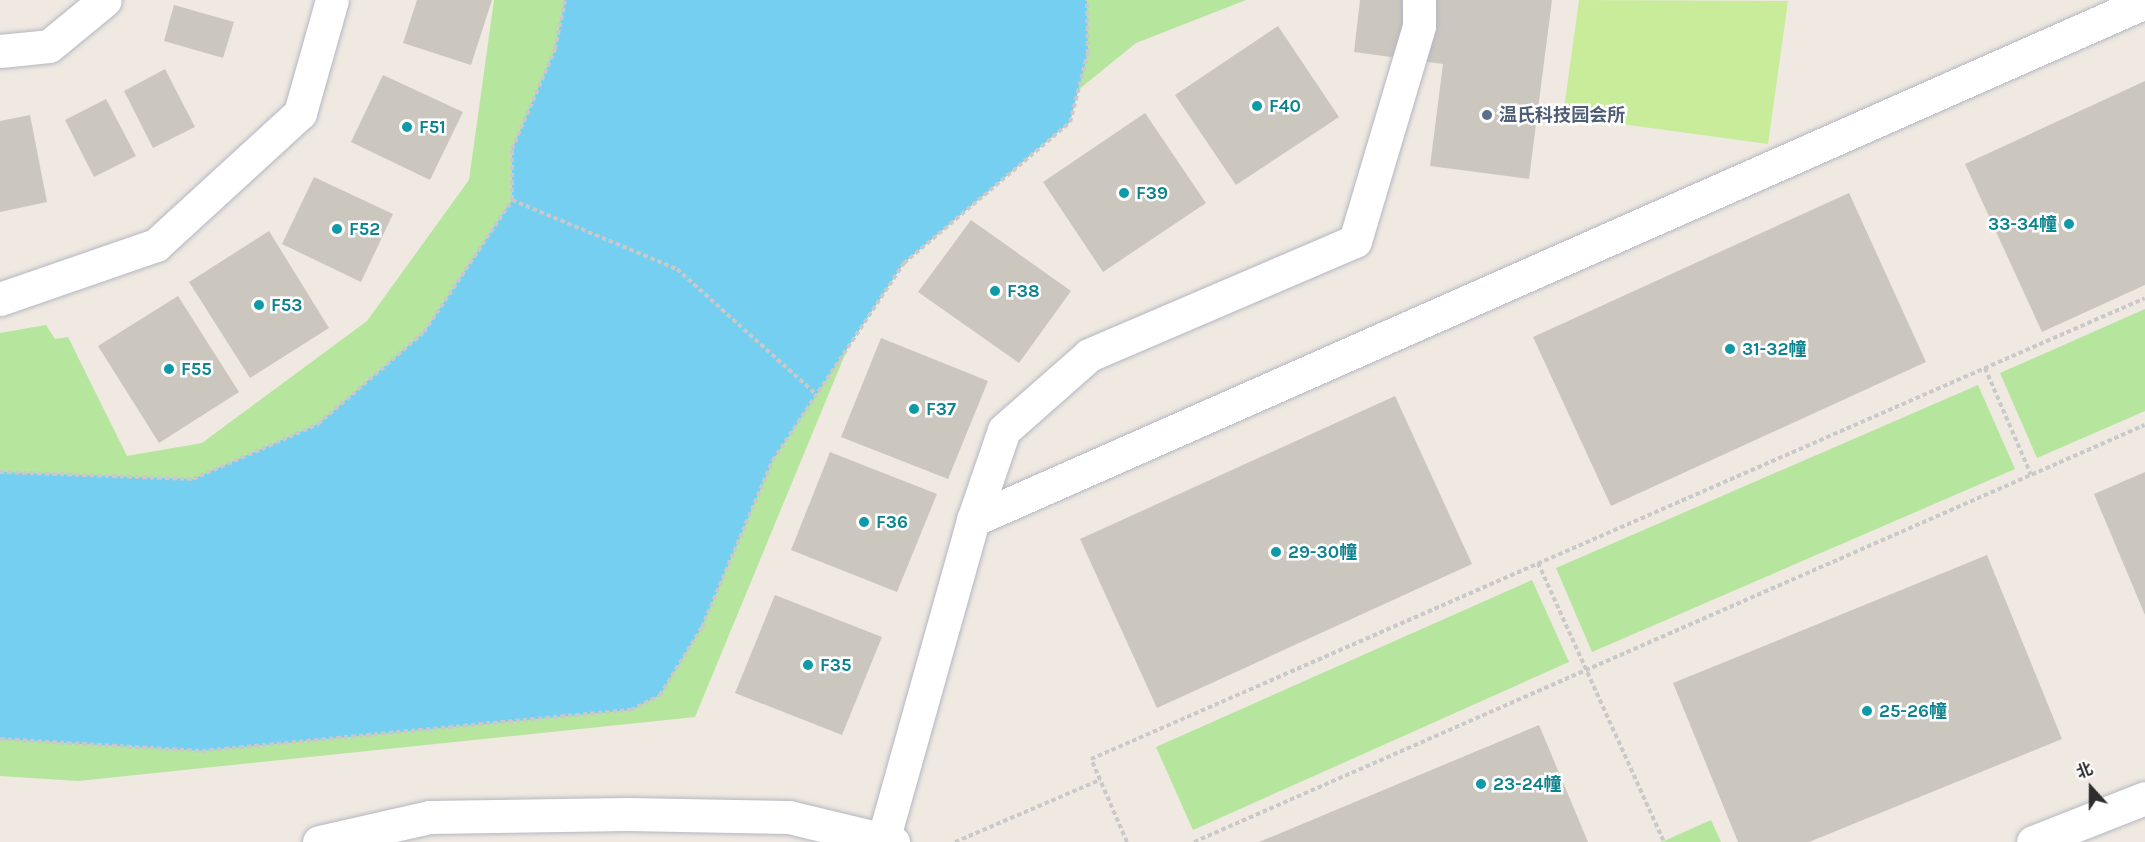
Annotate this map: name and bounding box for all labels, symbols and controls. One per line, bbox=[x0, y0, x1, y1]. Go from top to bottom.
place label: F40 bbox=[1269, 95, 1301, 117]
marker: F40 bbox=[1250, 99, 1264, 113]
place label: 温氏科技园会所 bbox=[1499, 104, 1625, 126]
marker: 温氏科技园会所 bbox=[1480, 108, 1494, 122]
place label: F51 bbox=[419, 116, 446, 138]
marker: F51 bbox=[400, 120, 414, 134]
place label: F39 bbox=[1136, 182, 1168, 204]
marker: F39 bbox=[1117, 186, 1131, 200]
place label: 33-34幢 bbox=[1988, 213, 2057, 235]
marker: 33-34幢 bbox=[2062, 217, 2076, 231]
place label: F52 bbox=[349, 218, 380, 240]
marker: F52 bbox=[330, 222, 344, 236]
place label: F38 bbox=[1007, 280, 1040, 302]
marker: F38 bbox=[988, 284, 1002, 298]
place label: F53 bbox=[271, 294, 303, 316]
marker: F53 bbox=[252, 298, 266, 312]
place label: 31-32幢 bbox=[1742, 338, 1806, 360]
marker: 31-32幢 bbox=[1723, 342, 1737, 356]
place label: F55 bbox=[181, 358, 212, 380]
marker: F55 bbox=[162, 362, 176, 376]
place label: F37 bbox=[926, 398, 956, 420]
marker: F37 bbox=[907, 402, 921, 416]
place label: F36 bbox=[876, 511, 908, 533]
marker: F36 bbox=[857, 515, 871, 529]
place label: 29-30幢 bbox=[1288, 541, 1357, 563]
marker: 29-30幢 bbox=[1269, 545, 1283, 559]
place label: F35 bbox=[820, 654, 852, 676]
marker: F35 bbox=[801, 658, 815, 672]
place label: 25-26幢 bbox=[1879, 700, 1947, 722]
marker: 25-26幢 bbox=[1860, 704, 1874, 718]
north arrow bbox=[2061, 758, 2121, 818]
text: 北 bbox=[2073, 759, 2095, 782]
place label: 23-24幢 bbox=[1493, 773, 1561, 795]
marker: 23-24幢 bbox=[1474, 777, 1488, 791]

